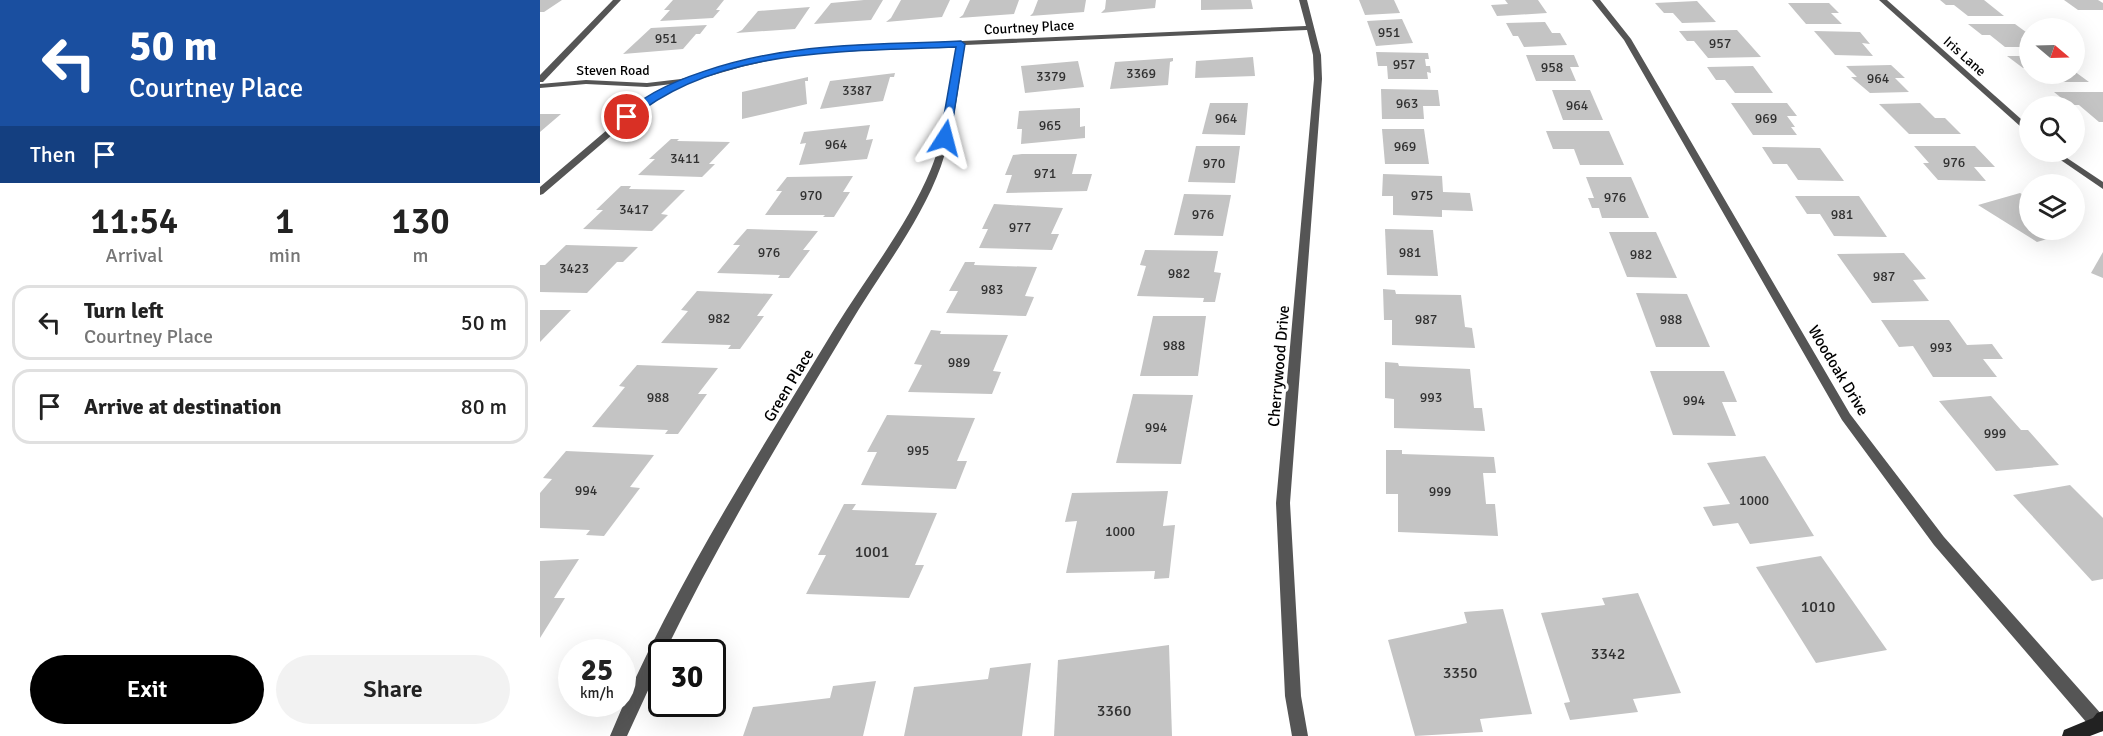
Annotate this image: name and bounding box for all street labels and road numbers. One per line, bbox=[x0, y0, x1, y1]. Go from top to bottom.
street label: Courtney Place bbox=[983, 17, 1075, 38]
street label: Iris Lane bbox=[1940, 33, 1989, 80]
street label: Steven Road bbox=[576, 62, 650, 79]
street label: Cherrywood Drive bbox=[1264, 305, 1294, 428]
street label: Woodoak Drive bbox=[1803, 322, 1873, 419]
street label: Green Place bbox=[759, 345, 818, 426]

